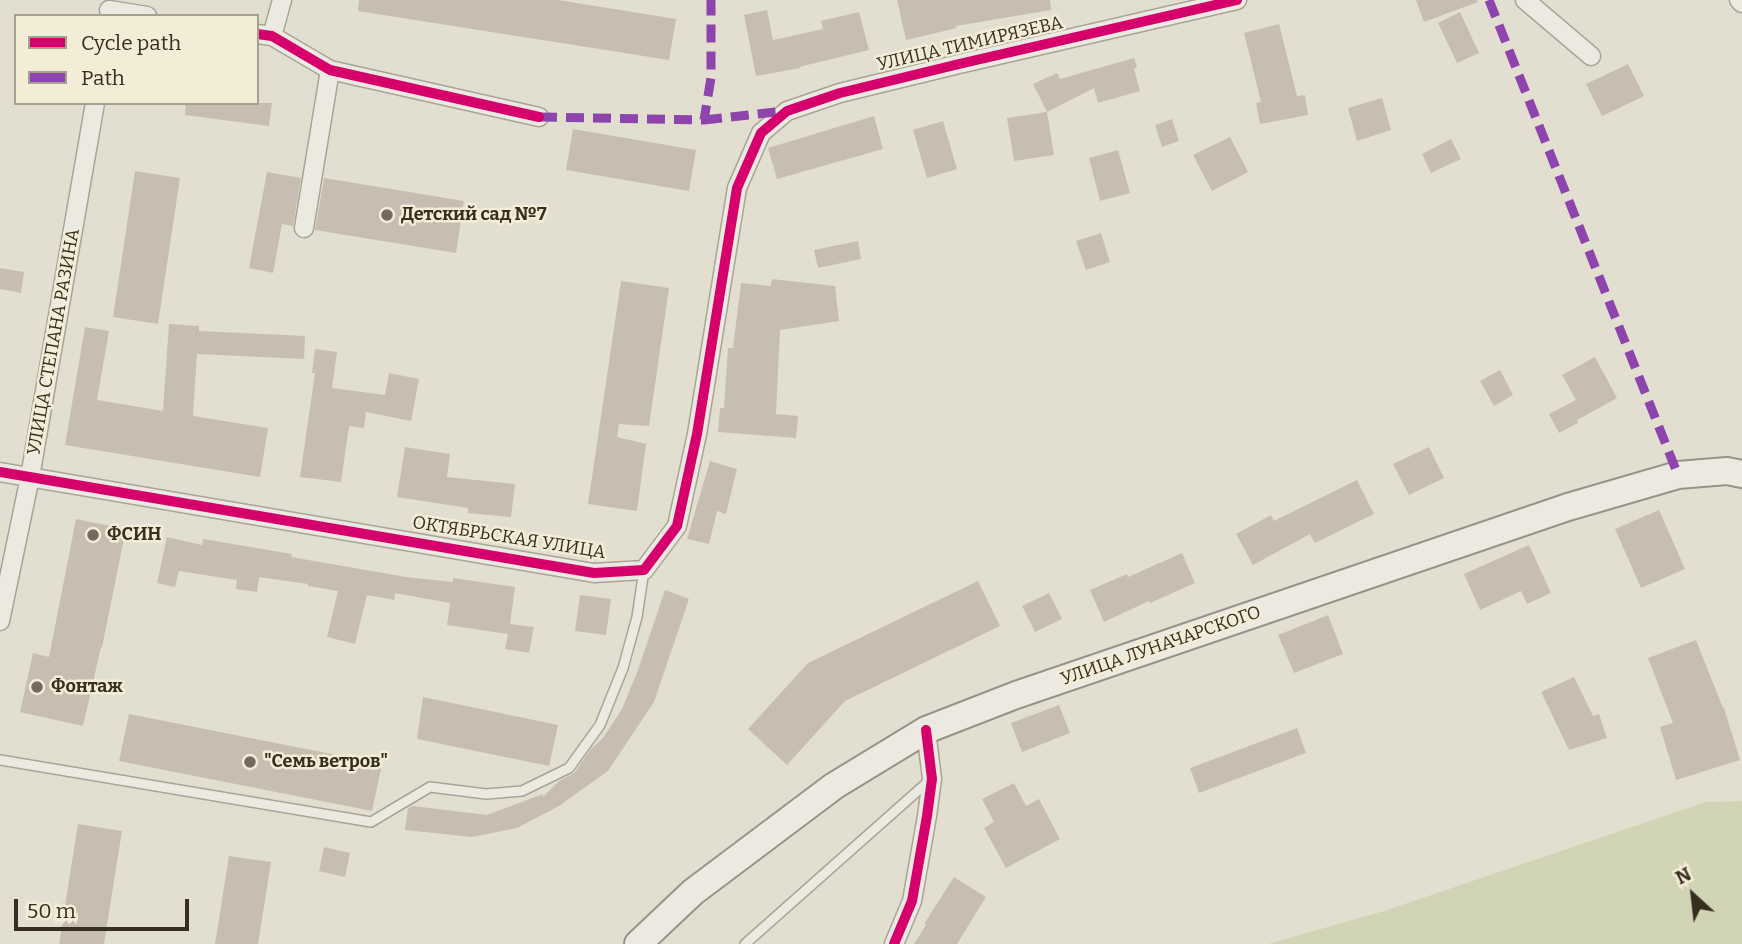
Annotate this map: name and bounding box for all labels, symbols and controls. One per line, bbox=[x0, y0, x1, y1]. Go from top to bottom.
street label: УЛИЦА ТИМИРЯЗЕВА bbox=[875, 12, 1065, 76]
legend bbox=[14, 14, 259, 105]
text: Cycle path bbox=[81, 30, 181, 56]
text: Path bbox=[81, 65, 125, 91]
place label: Детский сад №7 bbox=[401, 204, 547, 226]
marker: Детский сад №7 bbox=[379, 207, 395, 223]
street label: УЛИЦА СТЕПАНА РАЗИНА bbox=[23, 227, 85, 457]
street label: ОКТЯБРЬСКАЯ УЛИЦА bbox=[411, 512, 607, 564]
place label: ФСИН bbox=[107, 524, 161, 546]
marker: ФСИН bbox=[85, 527, 101, 543]
street label: УЛИЦА ЛУНАЧАРСКОГО bbox=[1058, 602, 1264, 690]
place label: Фонтаж bbox=[51, 676, 123, 698]
marker: Фонтаж bbox=[29, 679, 45, 695]
place label: "Семь ветров" bbox=[264, 751, 388, 773]
marker: "Семь ветров" bbox=[242, 754, 258, 770]
north arrow bbox=[1658, 860, 1728, 930]
text: N bbox=[1671, 862, 1695, 889]
scale bar bbox=[18, 884, 192, 928]
text: 50 m bbox=[27, 898, 76, 924]

